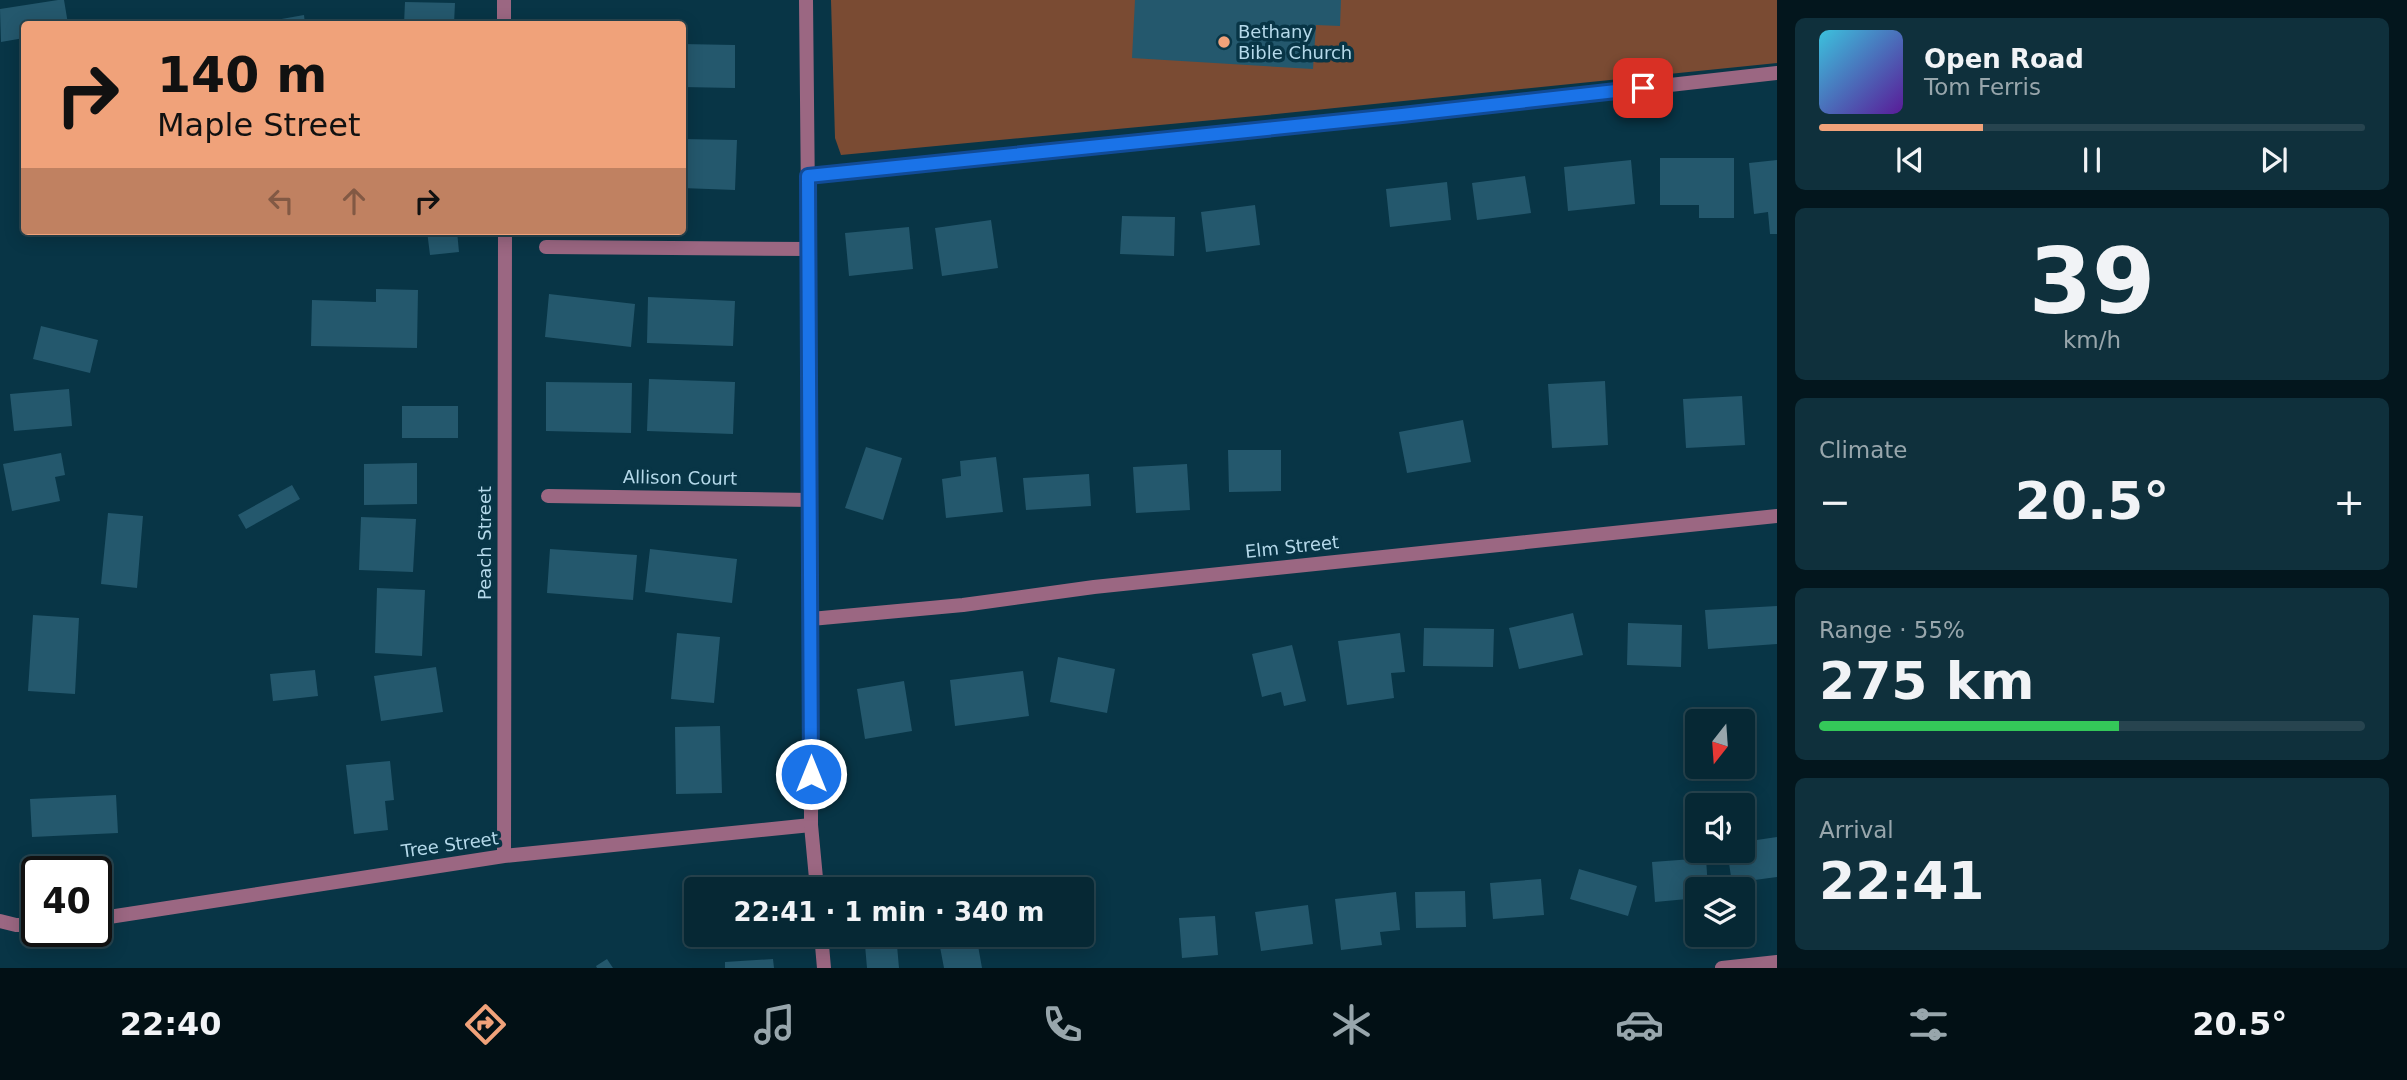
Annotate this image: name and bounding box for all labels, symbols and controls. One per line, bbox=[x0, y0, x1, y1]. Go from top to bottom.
place label: Bethany Bible Church bbox=[1238, 21, 1352, 63]
marker: Bethany Bible Church bbox=[1216, 34, 1232, 50]
text: Open Road bbox=[1924, 44, 2084, 74]
text: 140 m bbox=[157, 47, 327, 104]
icon: right bbox=[42, 49, 133, 140]
pin bbox=[1613, 58, 1673, 118]
icon: arrive bbox=[1624, 69, 1662, 107]
text: Tom Ferris bbox=[1924, 74, 2041, 100]
text: Maple Street bbox=[157, 106, 361, 144]
icon: previous bbox=[1891, 141, 1929, 179]
icon: pause bbox=[2073, 141, 2111, 179]
icon: next bbox=[2255, 141, 2293, 179]
icon: left bbox=[262, 182, 300, 220]
icon: ahead bbox=[335, 182, 373, 220]
icon: right bbox=[408, 182, 446, 220]
text: 39 bbox=[2029, 229, 2155, 334]
text: km/h bbox=[2063, 327, 2121, 353]
text: Climate bbox=[1819, 437, 1908, 463]
street label: Allison Court bbox=[623, 466, 737, 489]
text: 20.5° bbox=[2015, 471, 2169, 531]
text: − bbox=[1819, 480, 1851, 524]
text: + bbox=[2333, 480, 2365, 524]
street label: Peach Street bbox=[474, 486, 495, 600]
street label: Elm Street bbox=[1244, 531, 1340, 562]
text: Range · 55% bbox=[1819, 617, 1965, 643]
text: 275 km bbox=[1819, 651, 2034, 711]
north arrow bbox=[1685, 709, 1755, 779]
map controls bbox=[1685, 709, 1755, 947]
position arrow bbox=[774, 737, 848, 811]
button: sound bbox=[1685, 793, 1755, 863]
text: Arrival bbox=[1819, 817, 1894, 843]
street label: Tree Street bbox=[399, 827, 500, 862]
text: 22:41 bbox=[1819, 851, 1985, 911]
speed limit sign: 40 bbox=[21, 856, 112, 947]
button: layers bbox=[1685, 877, 1755, 947]
text: 22:41 · 1 min · 340 m bbox=[734, 897, 1044, 927]
icon: directions bbox=[461, 1000, 510, 1049]
icon: music bbox=[750, 1000, 799, 1049]
icon: phone bbox=[1038, 1000, 1087, 1049]
icon: climate bbox=[1327, 1000, 1376, 1049]
icon: car bbox=[1615, 1000, 1664, 1049]
icon: filters bbox=[1904, 1000, 1953, 1049]
text: 22:40 bbox=[120, 1005, 222, 1043]
text: 20.5° bbox=[2192, 1005, 2287, 1043]

